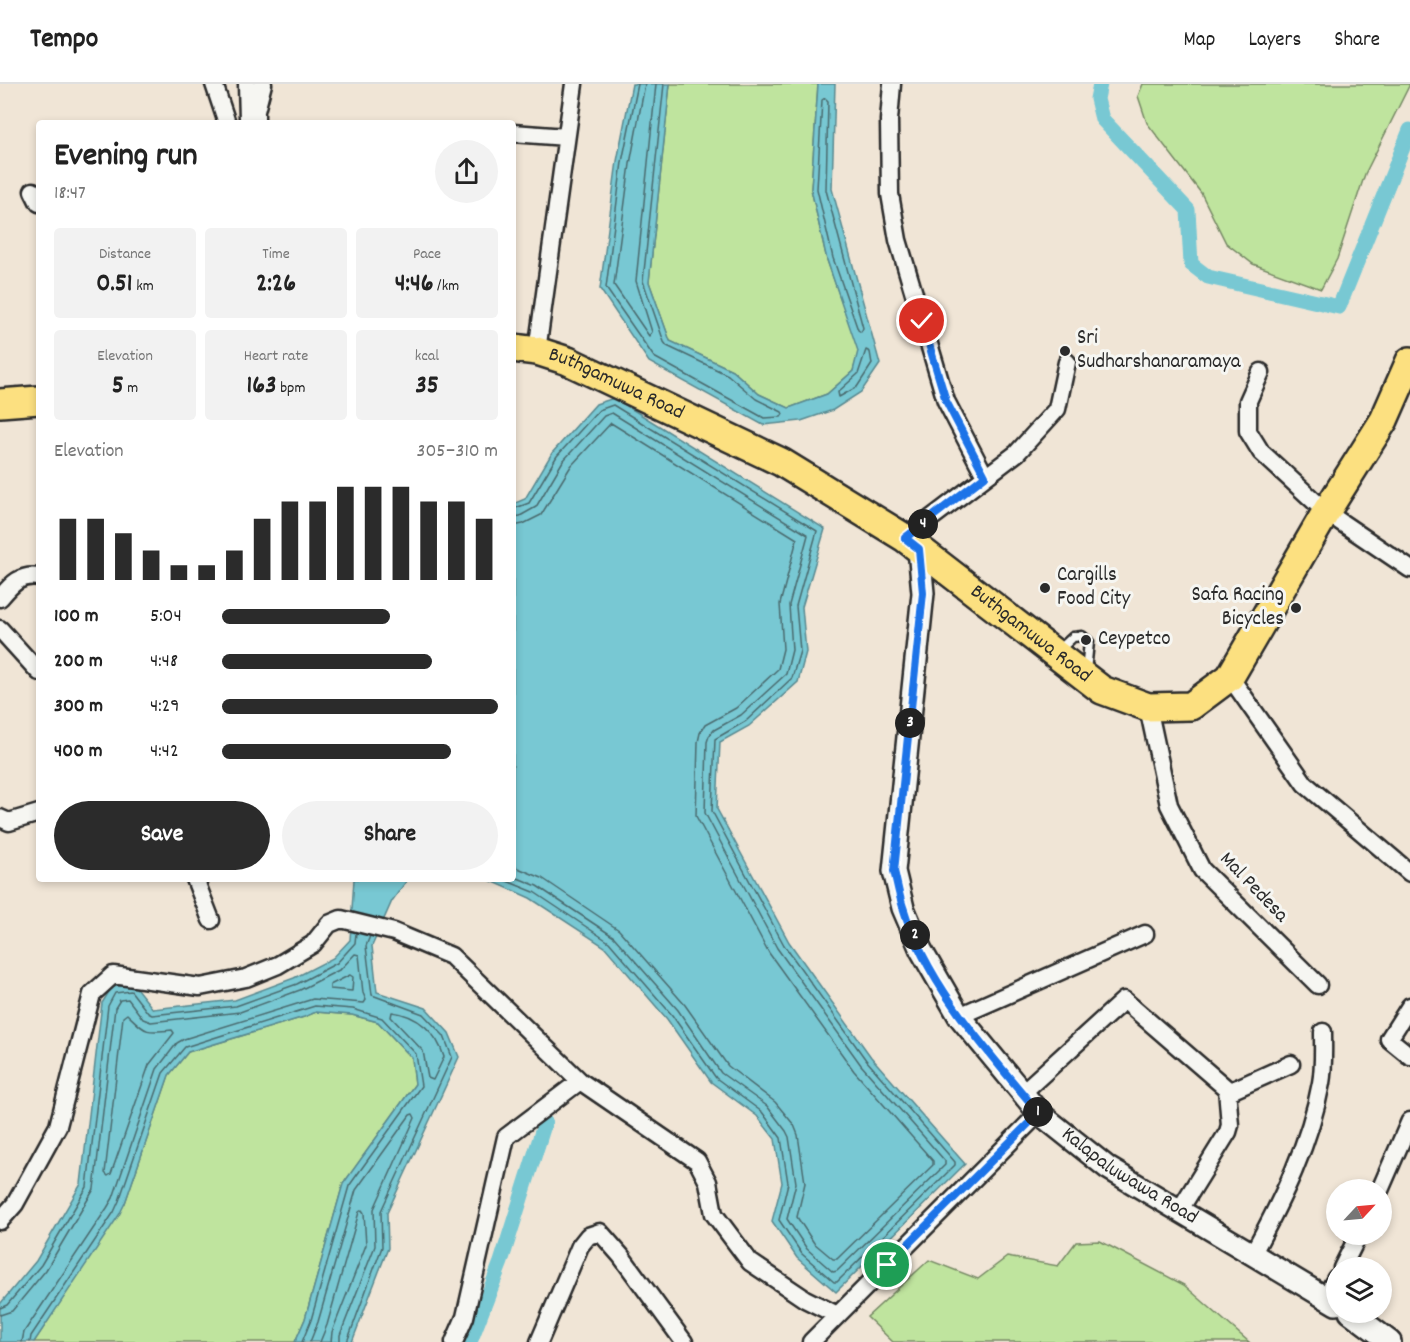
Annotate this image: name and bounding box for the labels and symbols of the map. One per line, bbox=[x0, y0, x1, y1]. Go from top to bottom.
pin bbox=[896, 295, 947, 346]
place label: Sri Sudharshanaramaya bbox=[1077, 324, 1242, 378]
street label: Buthgamuwa Road bbox=[544, 341, 689, 429]
marker: Sri Sudharshanaramaya bbox=[1058, 344, 1072, 358]
pin: 4 bbox=[908, 509, 938, 539]
place label: Cargills Food City bbox=[1057, 561, 1131, 615]
street label: Buthgamuwa Road bbox=[963, 578, 1097, 691]
marker: Cargills Food City bbox=[1038, 581, 1052, 595]
place label: Safa Racing Bicycles bbox=[1192, 581, 1284, 635]
marker: Safa Racing Bicycles bbox=[1289, 601, 1303, 615]
place label: Ceypetco bbox=[1098, 625, 1171, 655]
marker: Ceypetco bbox=[1079, 633, 1093, 647]
pin: 3 bbox=[895, 708, 925, 738]
street label: Mal Pedesa bbox=[1211, 846, 1295, 931]
pin: 2 bbox=[900, 920, 930, 950]
pin: 1 bbox=[1023, 1097, 1053, 1127]
street label: Kalapaluwawa Road bbox=[1054, 1121, 1203, 1233]
north arrow bbox=[1326, 1179, 1392, 1245]
pin bbox=[861, 1239, 912, 1290]

